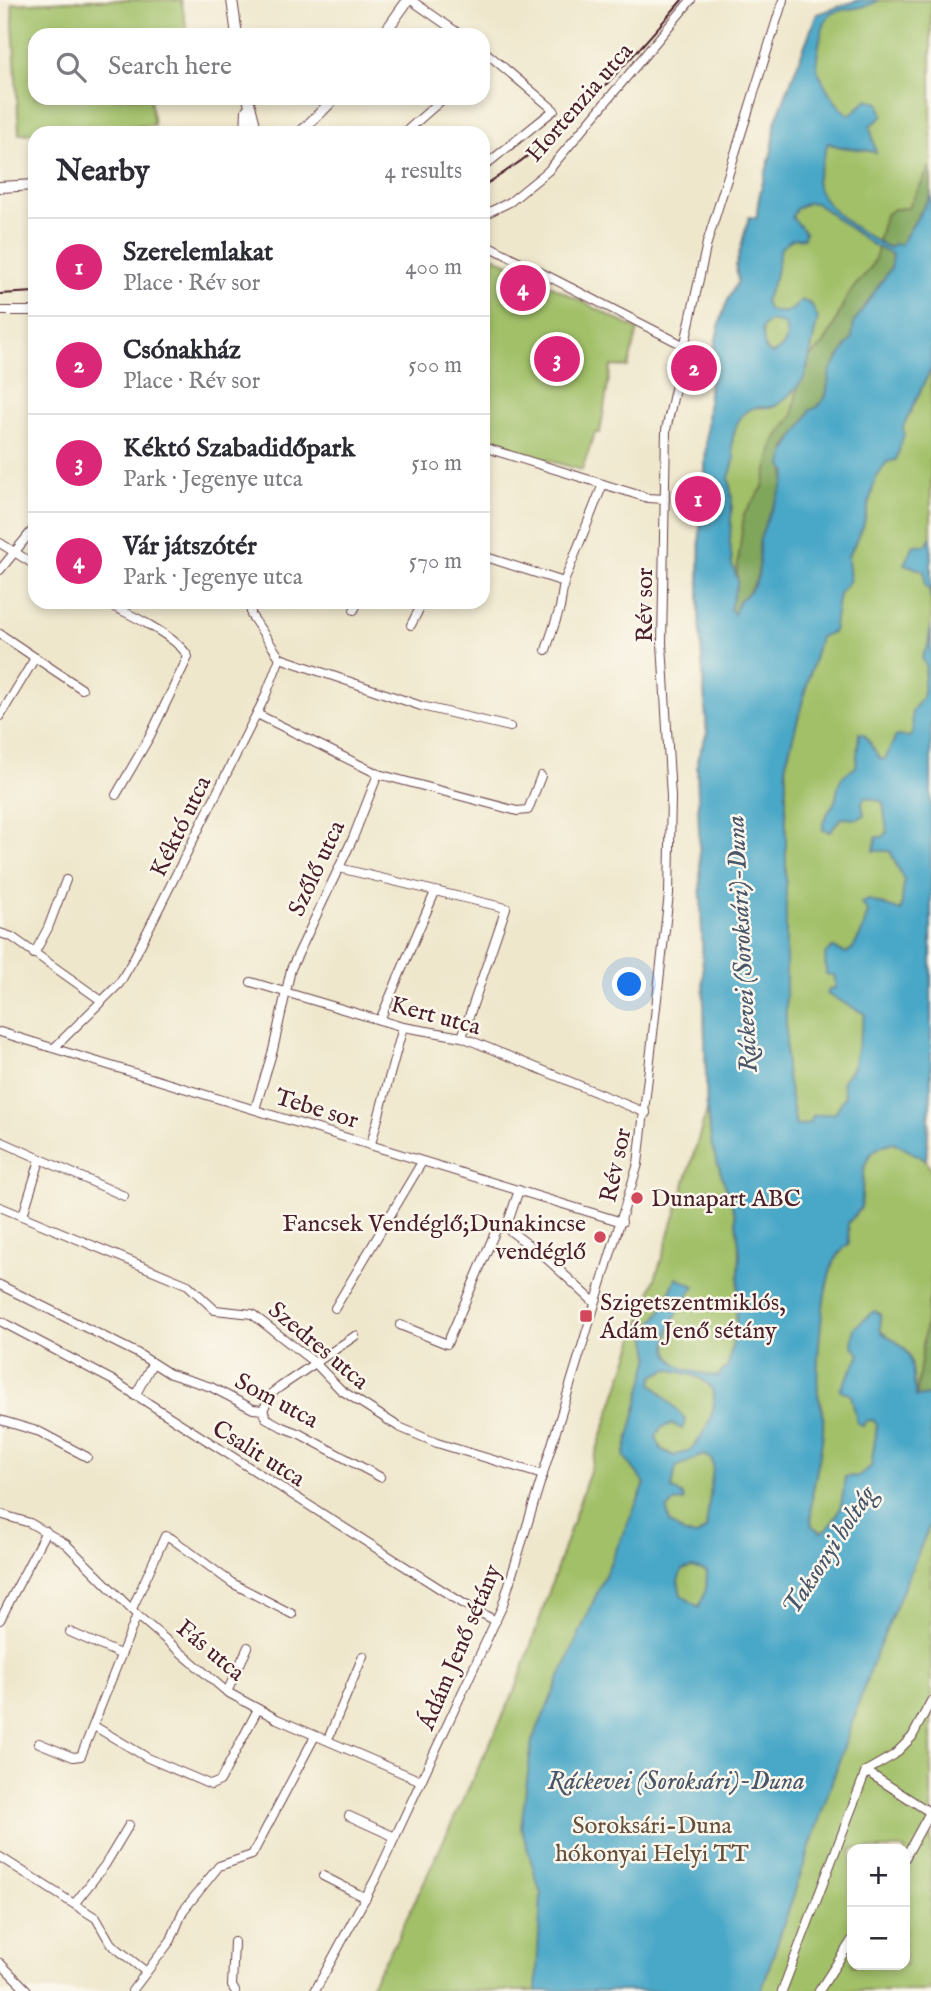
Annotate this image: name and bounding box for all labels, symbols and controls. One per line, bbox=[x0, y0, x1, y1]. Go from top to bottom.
search box bbox=[28, 28, 490, 105]
street label: Hortenzia utca bbox=[520, 36, 641, 169]
icon: search bbox=[52, 48, 90, 86]
text: Search here bbox=[108, 50, 232, 83]
text: Nearby bbox=[56, 153, 149, 191]
text: 4 results bbox=[384, 157, 462, 186]
text: Szerelemlakat bbox=[123, 236, 273, 269]
text: 1 bbox=[75, 253, 83, 282]
text: 400 m bbox=[405, 253, 462, 282]
pin: 4 bbox=[500, 262, 546, 314]
text: Place · Rév sor bbox=[123, 269, 260, 298]
pin: 3 bbox=[534, 333, 580, 385]
text: Csónakház bbox=[123, 334, 241, 367]
pin: 2 bbox=[671, 342, 717, 394]
text: 2 bbox=[74, 351, 84, 380]
text: 500 m bbox=[408, 351, 462, 380]
text: Place · Rév sor bbox=[123, 367, 260, 396]
text: Kéktó Szabadidőpark bbox=[123, 432, 355, 465]
text: 3 bbox=[75, 449, 83, 478]
text: 510 m bbox=[411, 449, 462, 478]
text: Park · Jegenye utca bbox=[123, 465, 303, 494]
pin: 1 bbox=[675, 473, 721, 525]
text: Vár játszótér bbox=[123, 530, 257, 563]
text: 4 bbox=[73, 547, 85, 576]
text: 570 m bbox=[409, 547, 462, 576]
text: Park · Jegenye utca bbox=[123, 563, 303, 592]
street label: Rév sor bbox=[630, 567, 661, 643]
street label: Kéktó utca bbox=[144, 770, 219, 882]
water label: Ráckevei (Soroksári)-Duna bbox=[719, 814, 766, 1073]
street label: Szőlő utca bbox=[282, 815, 353, 922]
your location bbox=[612, 967, 646, 1001]
street label: Kert utca bbox=[387, 990, 485, 1043]
street label: Tebe sor bbox=[271, 1082, 362, 1137]
street label: Rév sor bbox=[593, 1125, 639, 1205]
place label: Dunapart ABC bbox=[651, 1184, 801, 1215]
marker: Dunapart ABC bbox=[629, 1190, 645, 1206]
place label: Fancsek Vendéglő;Dunakincse vendéglő bbox=[282, 1209, 586, 1268]
marker: Fancsek Vendéglő;Dunakincse vendéglő bbox=[592, 1229, 608, 1245]
place label: Szigetszentmiklós, Ádám Jenő sétány bbox=[599, 1288, 786, 1347]
street label: Szedres utca bbox=[261, 1295, 375, 1398]
marker: Szigetszentmiklós, Ádám Jenő sétány bbox=[578, 1308, 594, 1324]
street label: Som utca bbox=[229, 1366, 324, 1437]
street label: Csalit utca bbox=[206, 1414, 311, 1495]
water label: Taksonyi holtág bbox=[775, 1479, 885, 1622]
street label: Ádám Jenő sétány bbox=[411, 1560, 509, 1736]
street label: Fás utca bbox=[169, 1613, 251, 1689]
water label: Ráckevei (Soroksári)-Duna bbox=[547, 1765, 805, 1798]
park label: Soroksári-Duna hókonyai Helyi TT bbox=[555, 1811, 749, 1870]
map controls bbox=[847, 1844, 910, 1970]
button: + bbox=[847, 1844, 910, 1907]
button: − bbox=[847, 1907, 910, 1970]

